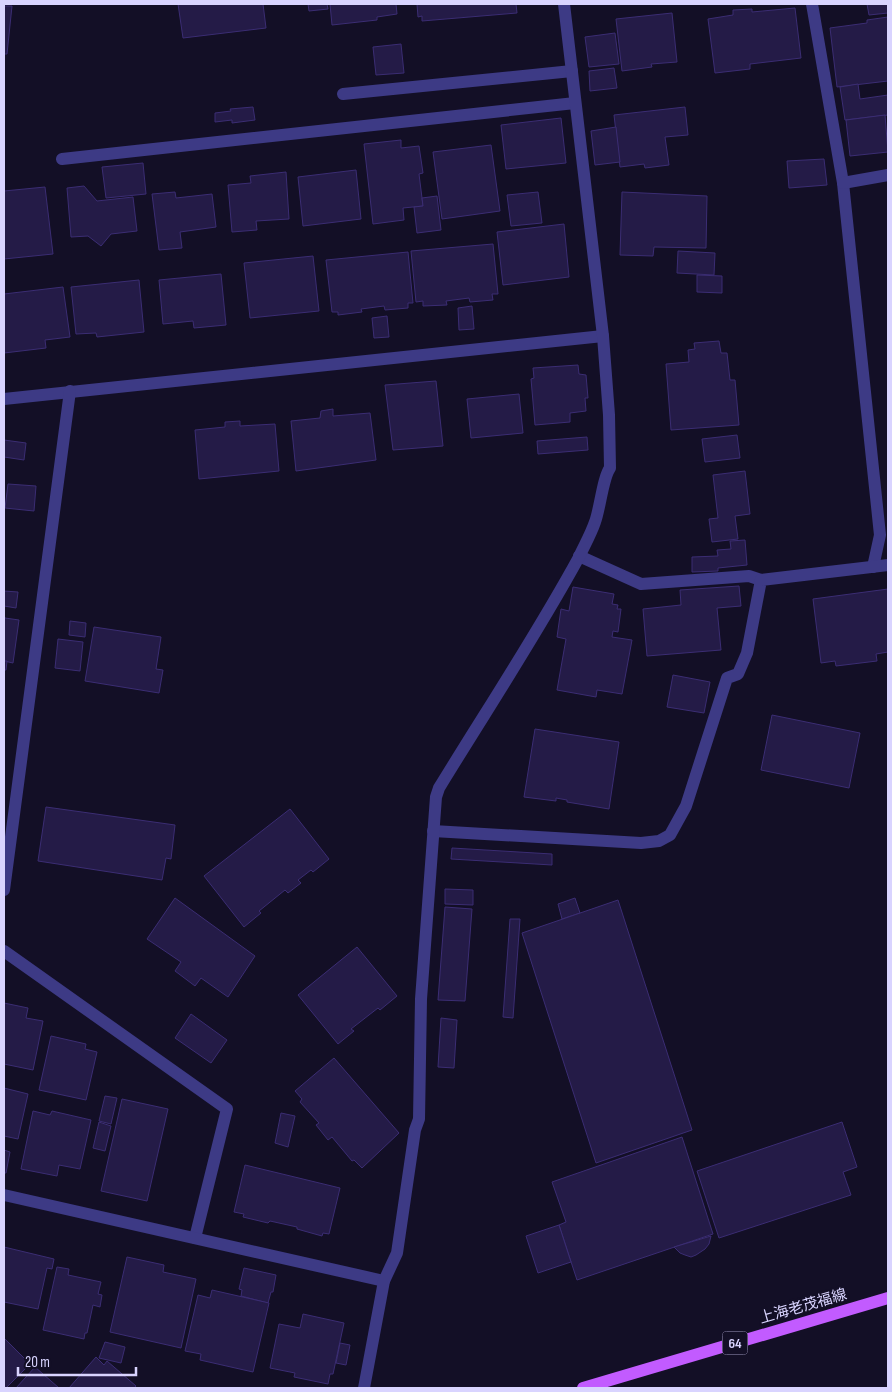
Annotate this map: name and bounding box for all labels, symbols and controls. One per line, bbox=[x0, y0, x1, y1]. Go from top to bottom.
street label: 上海老茂福線 bbox=[757, 1285, 849, 1328]
road number: 64 bbox=[722, 1332, 748, 1355]
scale bar bbox=[18, 1344, 135, 1376]
text: 20 m bbox=[25, 1353, 50, 1372]

